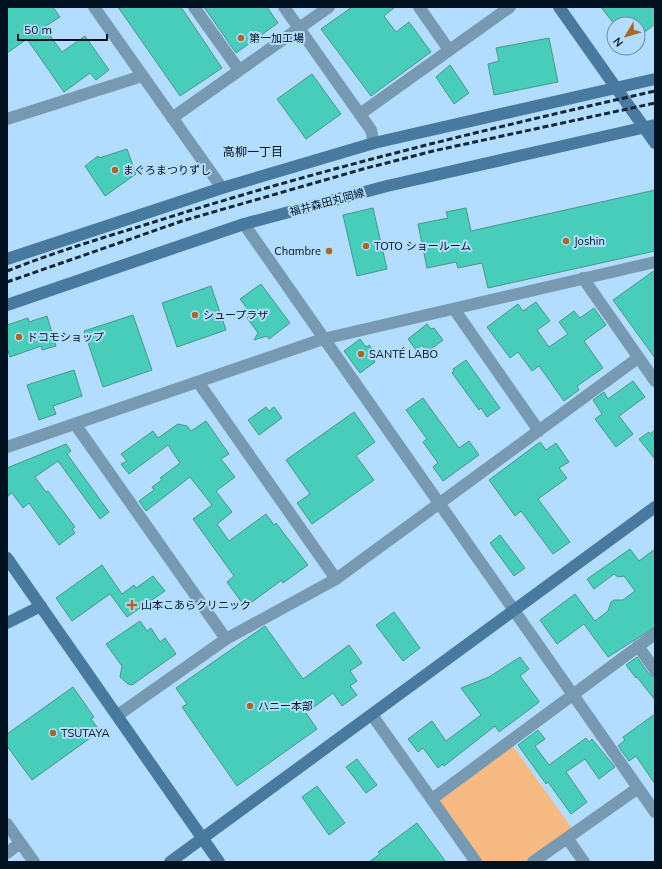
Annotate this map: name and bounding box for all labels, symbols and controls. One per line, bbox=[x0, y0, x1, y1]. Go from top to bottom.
scale bar bbox=[18, 16, 107, 42]
north arrow bbox=[606, 16, 646, 56]
text: 50 m bbox=[24, 22, 52, 37]
place label: 第一加工場 bbox=[249, 31, 304, 45]
marker: 第一加工場 bbox=[236, 33, 246, 43]
text: N bbox=[610, 35, 626, 50]
district label: 高柳一丁目 bbox=[223, 144, 283, 159]
place label: まぐろまつりずし bbox=[123, 163, 211, 177]
marker: まぐろまつりずし bbox=[110, 165, 120, 175]
street label: 福井森田丸岡線 bbox=[288, 185, 366, 219]
place label: Joshin bbox=[574, 234, 605, 248]
marker: Joshin bbox=[561, 236, 571, 246]
place label: TOTO ショールーム bbox=[374, 239, 471, 253]
marker: TOTO ショールーム bbox=[361, 241, 371, 251]
place label: Chambre bbox=[274, 244, 321, 258]
marker: Chambre bbox=[324, 246, 334, 256]
place label: シュープラザ bbox=[203, 308, 268, 322]
marker: シュープラザ bbox=[190, 310, 200, 320]
place label: ドコモショップ bbox=[27, 330, 104, 344]
marker: ドコモショップ bbox=[14, 332, 24, 342]
place label: SANTÉ LABO bbox=[369, 347, 438, 361]
marker: SANTÉ LABO bbox=[356, 349, 366, 359]
place label: 山本こあらクリニック bbox=[141, 598, 251, 612]
marker: 山本こあらクリニック bbox=[126, 599, 138, 611]
place label: ハニー本部 bbox=[258, 699, 313, 713]
marker: ハニー本部 bbox=[245, 701, 255, 711]
place label: TSUTAYA bbox=[61, 726, 109, 740]
marker: TSUTAYA bbox=[48, 728, 58, 738]

